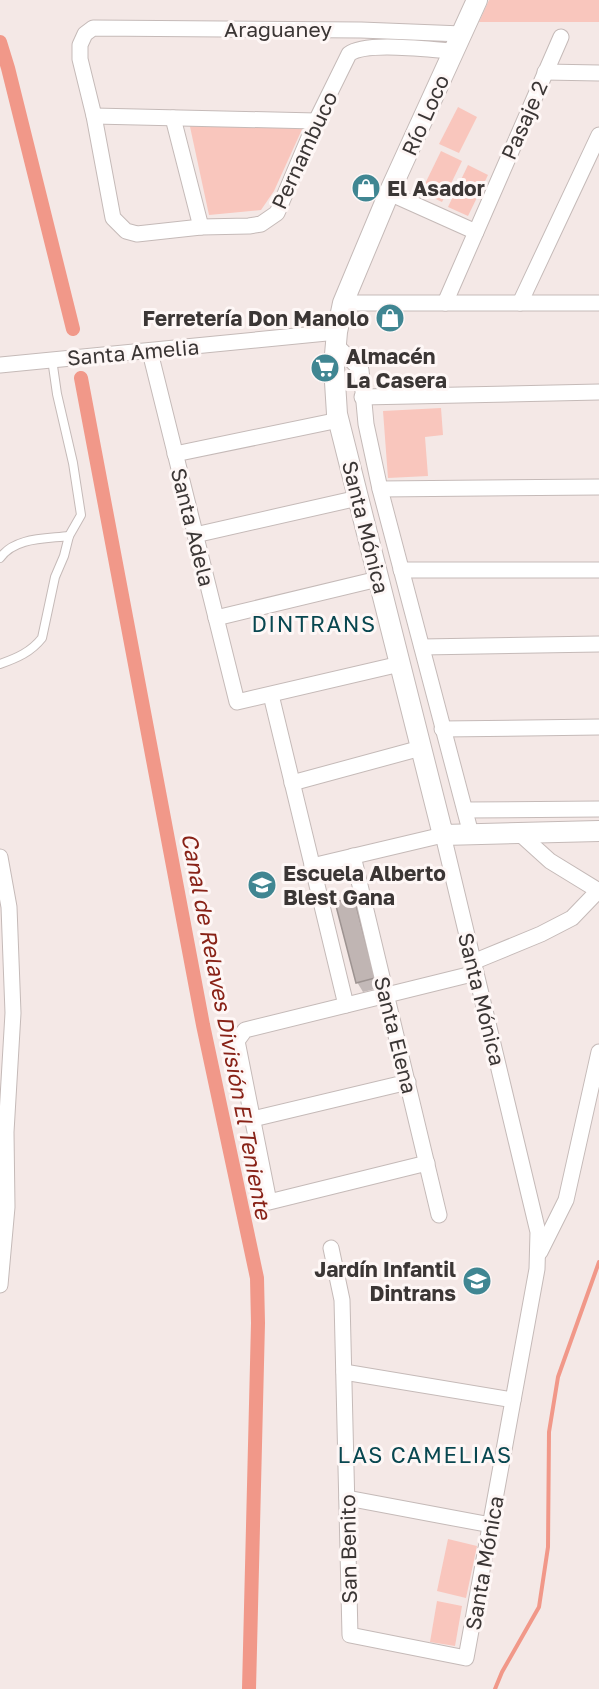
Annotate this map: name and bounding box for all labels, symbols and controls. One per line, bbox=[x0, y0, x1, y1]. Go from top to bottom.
street label: Araguaney bbox=[224, 16, 332, 42]
street label: Río Loco bbox=[396, 70, 454, 160]
street label: Pasaje 2 bbox=[495, 77, 553, 163]
street label: Pernambuco bbox=[265, 87, 343, 213]
shop icon: El Asador bbox=[350, 172, 382, 204]
place label: El Asador bbox=[387, 175, 485, 201]
shop icon: Ferretería Don Manolo bbox=[374, 302, 406, 334]
place label: Ferretería Don Manolo bbox=[143, 305, 369, 331]
street label: Santa Amelia bbox=[66, 333, 200, 371]
place label: Almacén La Casera bbox=[346, 343, 447, 393]
supermarket icon: Almacén La Casera bbox=[309, 352, 341, 384]
street label: Santa Mónica bbox=[337, 458, 395, 596]
street label: Santa Adela bbox=[166, 465, 220, 589]
district label: DINTRANS bbox=[251, 610, 377, 637]
water label: Canal de Relaves División El Teniente bbox=[176, 831, 278, 1224]
place label: Escuela Alberto Blest Gana bbox=[283, 860, 446, 910]
school or university icon: Escuela Alberto Blest Gana bbox=[246, 869, 278, 901]
street label: Santa Mónica bbox=[453, 930, 511, 1068]
street label: Santa Elena bbox=[369, 974, 423, 1096]
place label: Jardín Infantil Dintrans bbox=[314, 1256, 456, 1306]
school or university icon: Jardín Infantil Dintrans bbox=[461, 1265, 493, 1297]
district label: LAS CAMELIAS bbox=[338, 1441, 512, 1468]
street label: San Benito bbox=[334, 1494, 362, 1604]
street label: Santa Mónica bbox=[459, 1494, 509, 1632]

